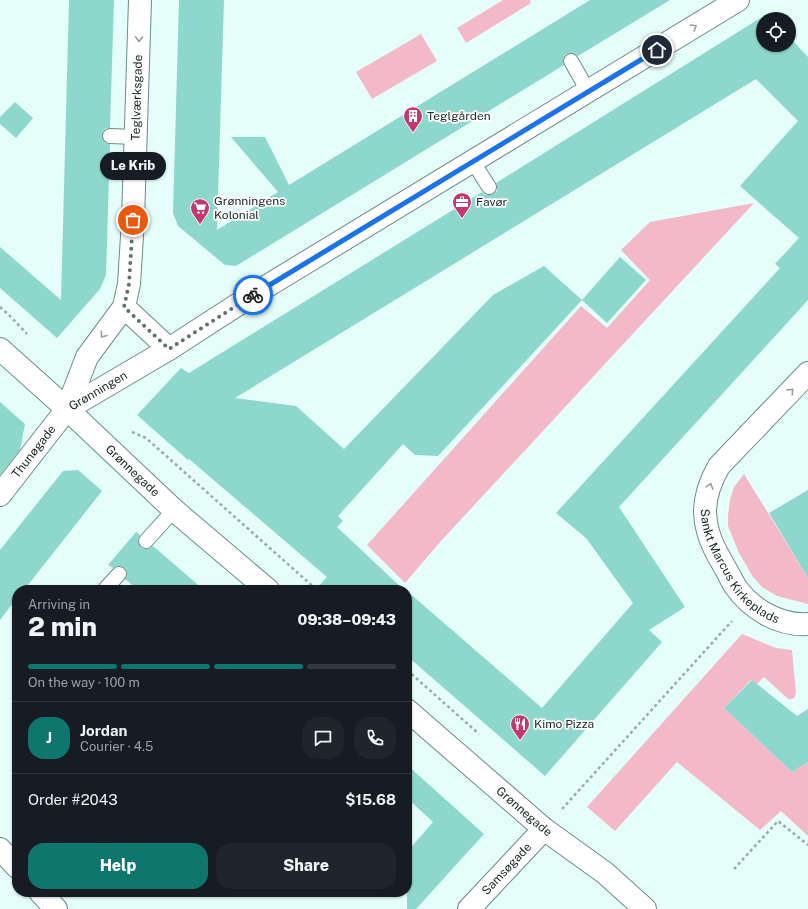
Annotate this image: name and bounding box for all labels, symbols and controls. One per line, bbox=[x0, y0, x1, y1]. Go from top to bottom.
map controls bbox=[756, 12, 796, 52]
button: locate bbox=[756, 12, 796, 52]
one-way arrow bbox=[690, 24, 697, 31]
pin bbox=[640, 33, 674, 67]
one-way arrow bbox=[134, 36, 143, 42]
icon: home bbox=[646, 39, 668, 61]
street label: Teglværksgade bbox=[129, 54, 145, 141]
building icon: Teglgården bbox=[402, 105, 424, 133]
place label: Teglgården bbox=[427, 109, 491, 123]
callout: Le Krib bbox=[100, 152, 166, 180]
text: Le Krib bbox=[111, 158, 155, 173]
office icon: Favør bbox=[451, 191, 473, 219]
place label: Grønningens Kolonial bbox=[214, 194, 285, 222]
place label: Favør bbox=[476, 195, 507, 209]
supermarket icon: Grønningens Kolonial bbox=[189, 197, 211, 225]
pin bbox=[116, 203, 150, 237]
icon: bag bbox=[122, 209, 144, 231]
courier bbox=[233, 275, 273, 315]
icon: bike bbox=[242, 284, 264, 306]
one-way arrow bbox=[101, 331, 108, 338]
street label: Grønningen bbox=[66, 368, 130, 413]
one-way arrow bbox=[786, 388, 793, 396]
street label: Thunøgade bbox=[9, 422, 59, 481]
street label: Grønnegade bbox=[103, 442, 163, 500]
one-way arrow bbox=[705, 483, 714, 490]
street label: Sankt Marcus Kirkeplads bbox=[698, 508, 781, 626]
text: Arriving in bbox=[28, 597, 90, 612]
text: 2 min bbox=[28, 611, 97, 642]
text: 09:38–09:43 bbox=[298, 611, 396, 628]
text: On the way · 100 m bbox=[28, 675, 140, 690]
restaurant icon: Kimo Pizza bbox=[509, 713, 531, 741]
button: chat bbox=[302, 717, 344, 759]
button: phone bbox=[354, 717, 396, 759]
place label: Kimo Pizza bbox=[534, 717, 594, 731]
text: Jordan bbox=[80, 722, 127, 739]
text: J bbox=[46, 729, 52, 746]
text: Courier · 4.5 bbox=[80, 739, 153, 754]
street label: Grønnegade bbox=[493, 784, 555, 839]
text: Order #2043 bbox=[28, 791, 118, 808]
text: $15.68 bbox=[345, 791, 396, 808]
street label: Samsøgade bbox=[479, 840, 534, 898]
button: Help bbox=[28, 843, 208, 889]
button: Share bbox=[216, 843, 396, 889]

